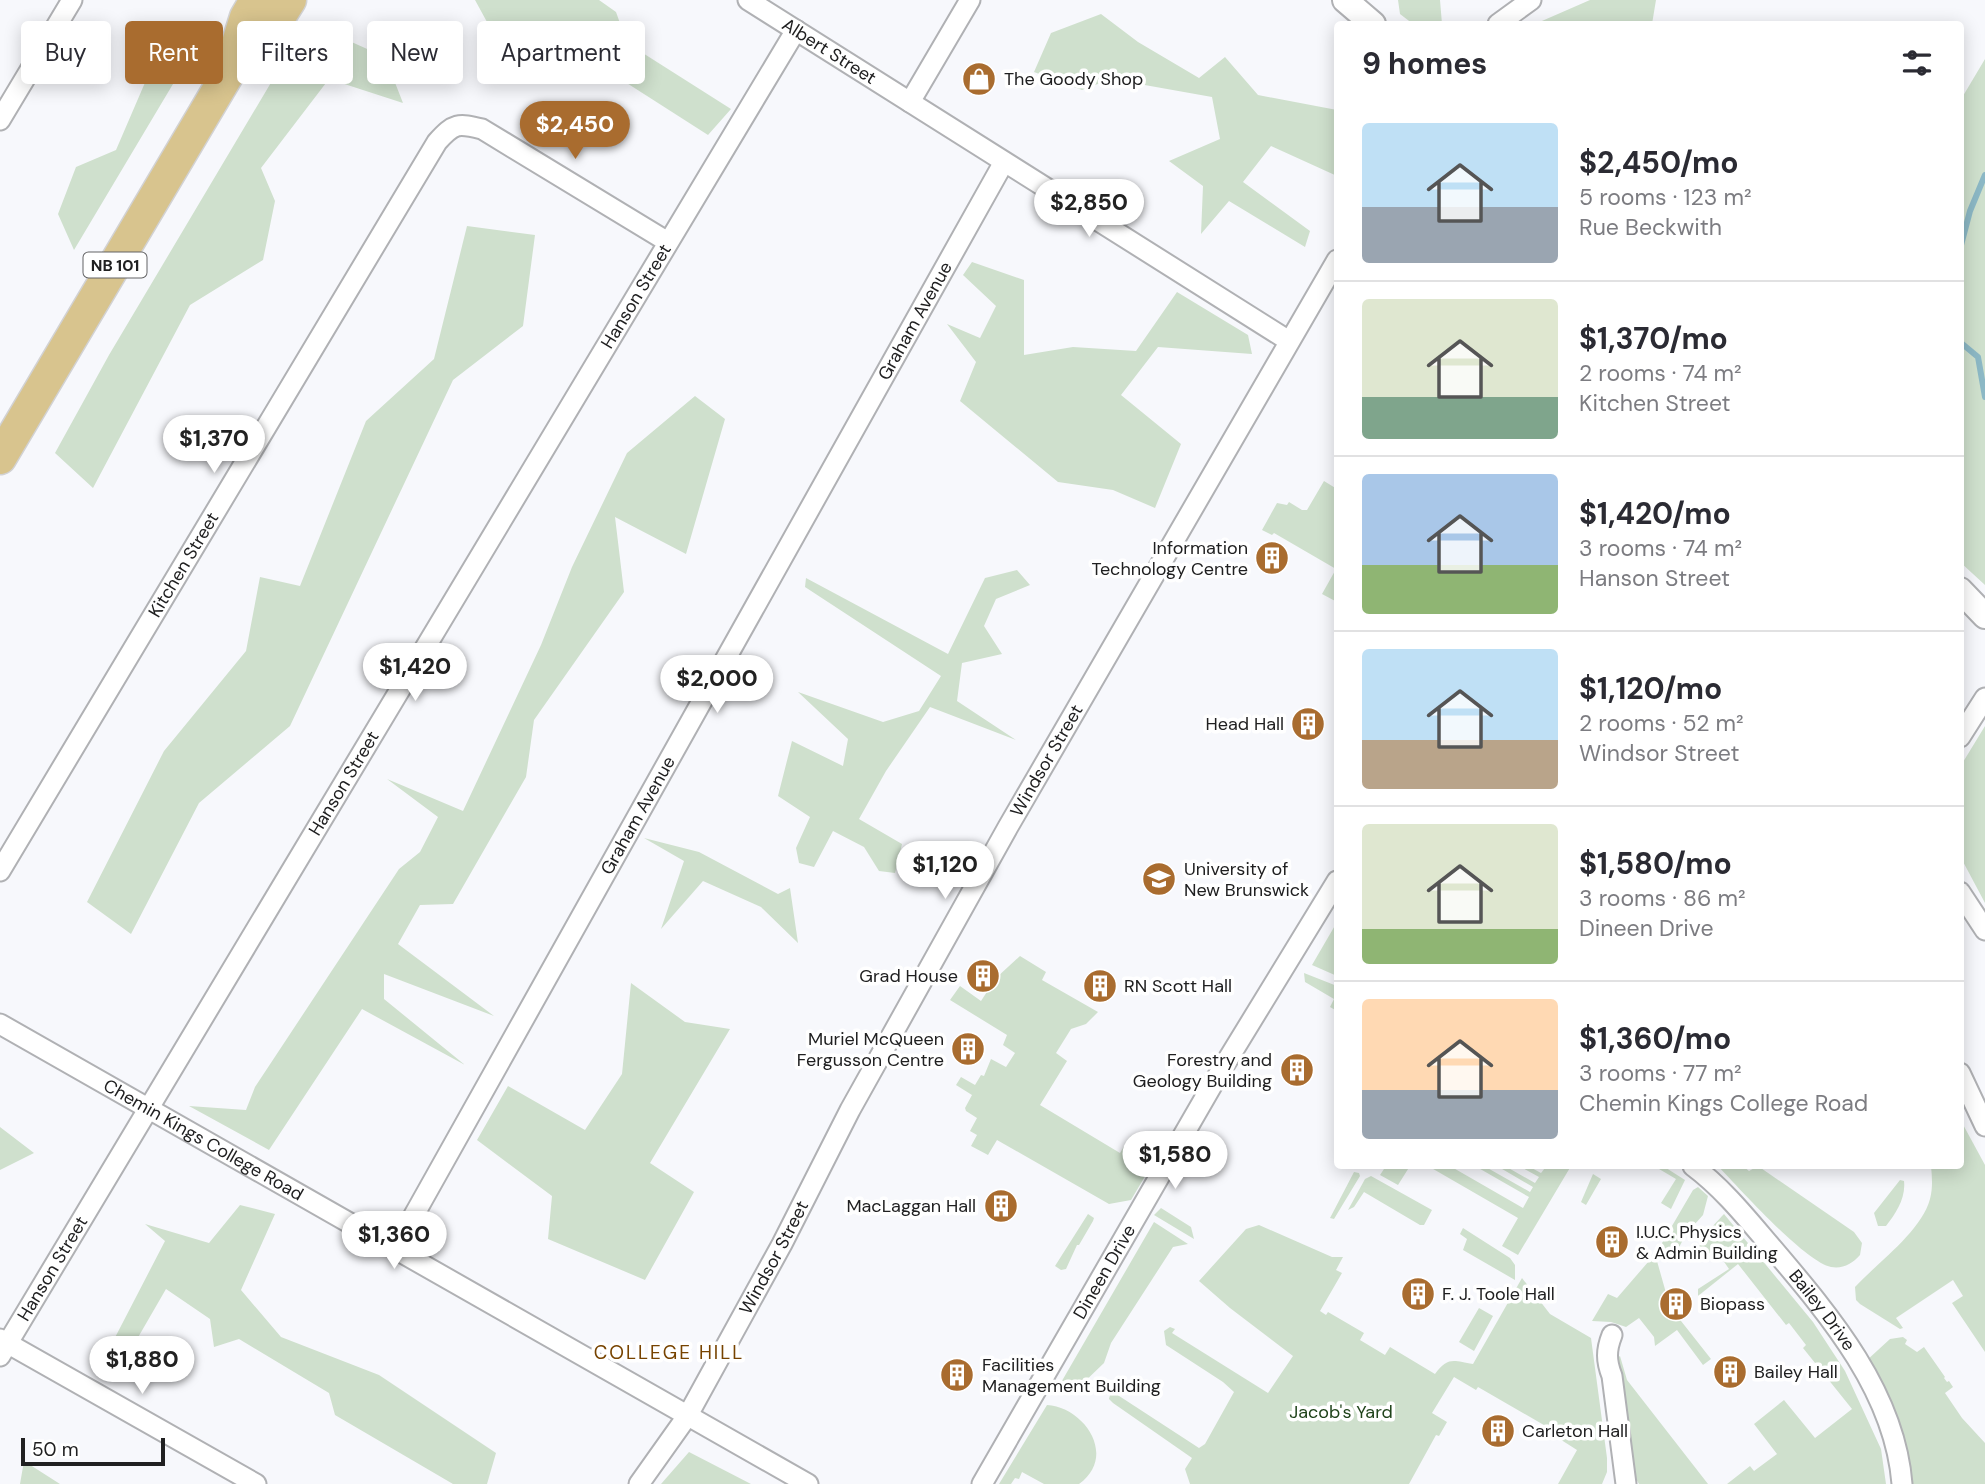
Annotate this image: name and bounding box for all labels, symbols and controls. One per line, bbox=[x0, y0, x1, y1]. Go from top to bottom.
street label: Albert Street bbox=[778, 12, 881, 90]
chip: Buy bbox=[21, 21, 111, 84]
chip: Rent bbox=[125, 21, 223, 84]
chip: Filters bbox=[237, 21, 353, 84]
chip: New bbox=[367, 21, 463, 84]
chip: Apartment bbox=[477, 21, 645, 84]
text: 9 homes bbox=[1362, 44, 1487, 83]
icon: filters bbox=[1898, 44, 1936, 82]
shop icon: The Goody Shop bbox=[960, 60, 998, 98]
place label: The Goody Shop bbox=[1004, 67, 1143, 91]
pin: $2,450 bbox=[518, 102, 632, 161]
text: $2,450 bbox=[536, 109, 614, 139]
text: $2,450/mo bbox=[1579, 143, 1739, 182]
icon: home bbox=[1418, 151, 1502, 235]
pin: $2,850 bbox=[1032, 180, 1146, 239]
text: 5 rooms · 123 m² bbox=[1579, 182, 1752, 212]
text: $2,850 bbox=[1050, 187, 1128, 217]
text: Rue Beckwith bbox=[1579, 212, 1722, 242]
street label: Hanson Street bbox=[595, 239, 677, 353]
road number: NB 101 bbox=[83, 252, 146, 278]
street label: Graham Avenue bbox=[872, 257, 958, 384]
text: $1,370/mo bbox=[1579, 319, 1728, 358]
icon: home bbox=[1418, 327, 1502, 411]
text: 2 rooms · 74 m² bbox=[1579, 358, 1742, 388]
text: Kitchen Street bbox=[1579, 388, 1731, 418]
pin: $1,370 bbox=[157, 416, 271, 475]
text: $1,370 bbox=[179, 423, 249, 453]
text: $1,420/mo bbox=[1579, 494, 1731, 533]
icon: home bbox=[1418, 502, 1502, 586]
street label: Kitchen Street bbox=[143, 508, 224, 622]
text: 3 rooms · 74 m² bbox=[1579, 533, 1742, 563]
place label: Information Technology Centre bbox=[1091, 536, 1248, 581]
building icon: Information Technology Centre bbox=[1253, 539, 1291, 577]
text: Hanson Street bbox=[1579, 563, 1730, 593]
pin: $1,420 bbox=[358, 644, 472, 703]
text: $1,420 bbox=[379, 651, 451, 681]
pin: $2,000 bbox=[660, 656, 774, 715]
text: $2,000 bbox=[676, 663, 758, 693]
text: $1,120/mo bbox=[1579, 669, 1722, 708]
icon: home bbox=[1418, 677, 1502, 761]
street label: Windsor Street bbox=[1005, 700, 1088, 821]
building icon: Head Hall bbox=[1289, 705, 1327, 743]
text: 2 rooms · 52 m² bbox=[1579, 708, 1744, 738]
place label: Head Hall bbox=[1206, 712, 1284, 736]
street label: Hanson Street bbox=[303, 726, 385, 840]
text: Windsor Street bbox=[1579, 738, 1739, 768]
street label: Graham Avenue bbox=[595, 752, 681, 879]
pin: $1,120 bbox=[888, 842, 1002, 901]
text: $1,580/mo bbox=[1579, 844, 1732, 883]
text: $1,120 bbox=[912, 849, 978, 879]
icon: home bbox=[1418, 852, 1502, 936]
place label: University of New Brunswick bbox=[1184, 857, 1309, 902]
school or university icon: University of New Brunswick bbox=[1140, 860, 1178, 898]
text: 3 rooms · 86 m² bbox=[1579, 883, 1746, 913]
text: Dineen Drive bbox=[1579, 913, 1713, 943]
building icon: Grad House bbox=[964, 957, 1002, 995]
place label: Grad House bbox=[859, 964, 958, 988]
building icon: RN Scott Hall bbox=[1081, 967, 1119, 1005]
place label: RN Scott Hall bbox=[1124, 974, 1232, 998]
text: $1,360/mo bbox=[1579, 1019, 1731, 1058]
place label: Muriel McQueen Fergusson Centre bbox=[797, 1027, 944, 1072]
icon: home bbox=[1418, 1027, 1502, 1111]
building icon: Muriel McQueen Fergusson Centre bbox=[949, 1030, 987, 1068]
place label: Forestry and Geology Building bbox=[1133, 1048, 1272, 1093]
building icon: Forestry and Geology Building bbox=[1278, 1051, 1316, 1089]
text: 3 rooms · 77 m² bbox=[1579, 1058, 1742, 1088]
street label: Chemin Kings College Road bbox=[99, 1073, 308, 1206]
text: Chemin Kings College Road bbox=[1579, 1088, 1868, 1118]
pin: $1,580 bbox=[1118, 1132, 1232, 1191]
text: $1,580 bbox=[1139, 1139, 1211, 1169]
building icon: MacLaggan Hall bbox=[982, 1187, 1020, 1225]
place label: MacLaggan Hall bbox=[846, 1194, 976, 1218]
street label: Windsor Street bbox=[734, 1197, 814, 1319]
street label: Hanson Street bbox=[12, 1212, 93, 1325]
pin: $1,360 bbox=[337, 1212, 451, 1271]
text: $1,360 bbox=[358, 1219, 430, 1249]
street label: Dineen Drive bbox=[1068, 1220, 1141, 1323]
place label: I.U.C. Physics & Admin Building bbox=[1636, 1220, 1778, 1265]
building icon: I.U.C. Physics & Admin Building bbox=[1593, 1223, 1631, 1261]
street label: Bailey Drive bbox=[1783, 1264, 1861, 1355]
building icon: F. J. Toole Hall bbox=[1399, 1275, 1437, 1313]
place label: F. J. Toole Hall bbox=[1442, 1282, 1555, 1306]
building icon: Biopass bbox=[1657, 1285, 1695, 1323]
place label: Biopass bbox=[1700, 1292, 1765, 1316]
pin: $1,880 bbox=[85, 1336, 199, 1396]
district label: COLLEGE HILL bbox=[594, 1340, 744, 1365]
text: $1,880 bbox=[105, 1344, 179, 1374]
place label: Facilities Management Building bbox=[982, 1353, 1161, 1398]
building icon: Bailey Hall bbox=[1711, 1353, 1749, 1391]
building icon: Facilities Management Building bbox=[938, 1356, 976, 1394]
place label: Bailey Hall bbox=[1754, 1360, 1838, 1384]
park label: Jacob's Yard bbox=[1289, 1400, 1393, 1424]
building icon: Carleton Hall bbox=[1479, 1412, 1517, 1450]
place label: Carleton Hall bbox=[1522, 1419, 1628, 1443]
scale bar bbox=[21, 1435, 164, 1467]
text: 50 m bbox=[32, 1437, 79, 1462]

